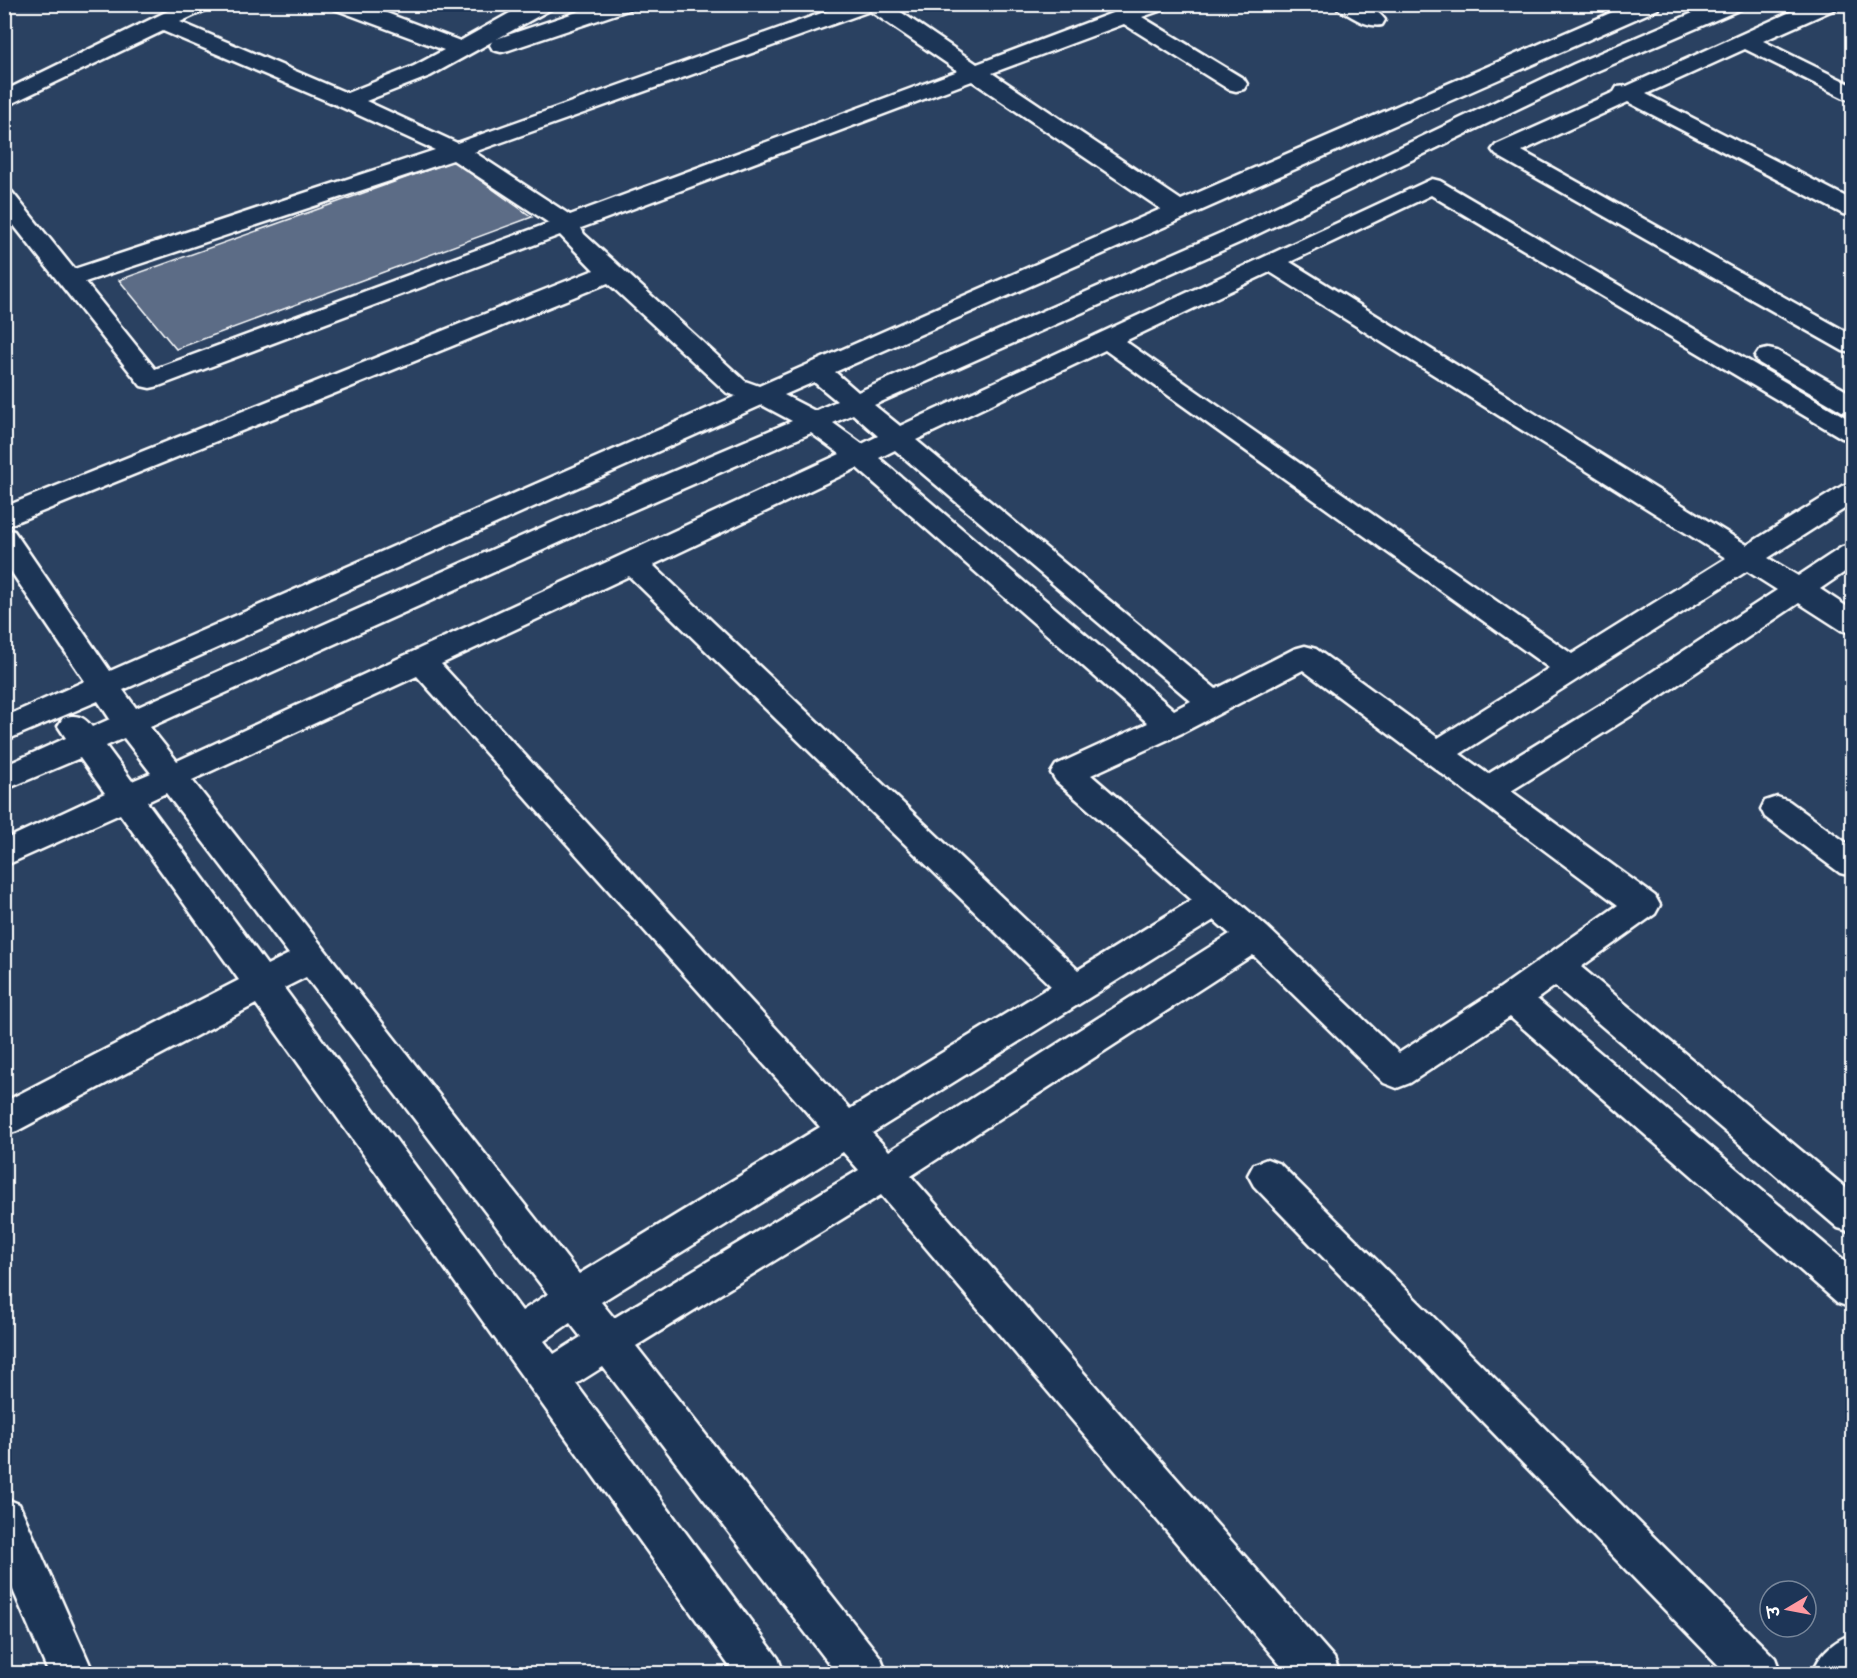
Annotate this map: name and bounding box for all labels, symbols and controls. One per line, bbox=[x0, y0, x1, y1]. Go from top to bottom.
north arrow bbox=[1758, 1579, 1818, 1639]
text: उ bbox=[1763, 1603, 1784, 1620]

